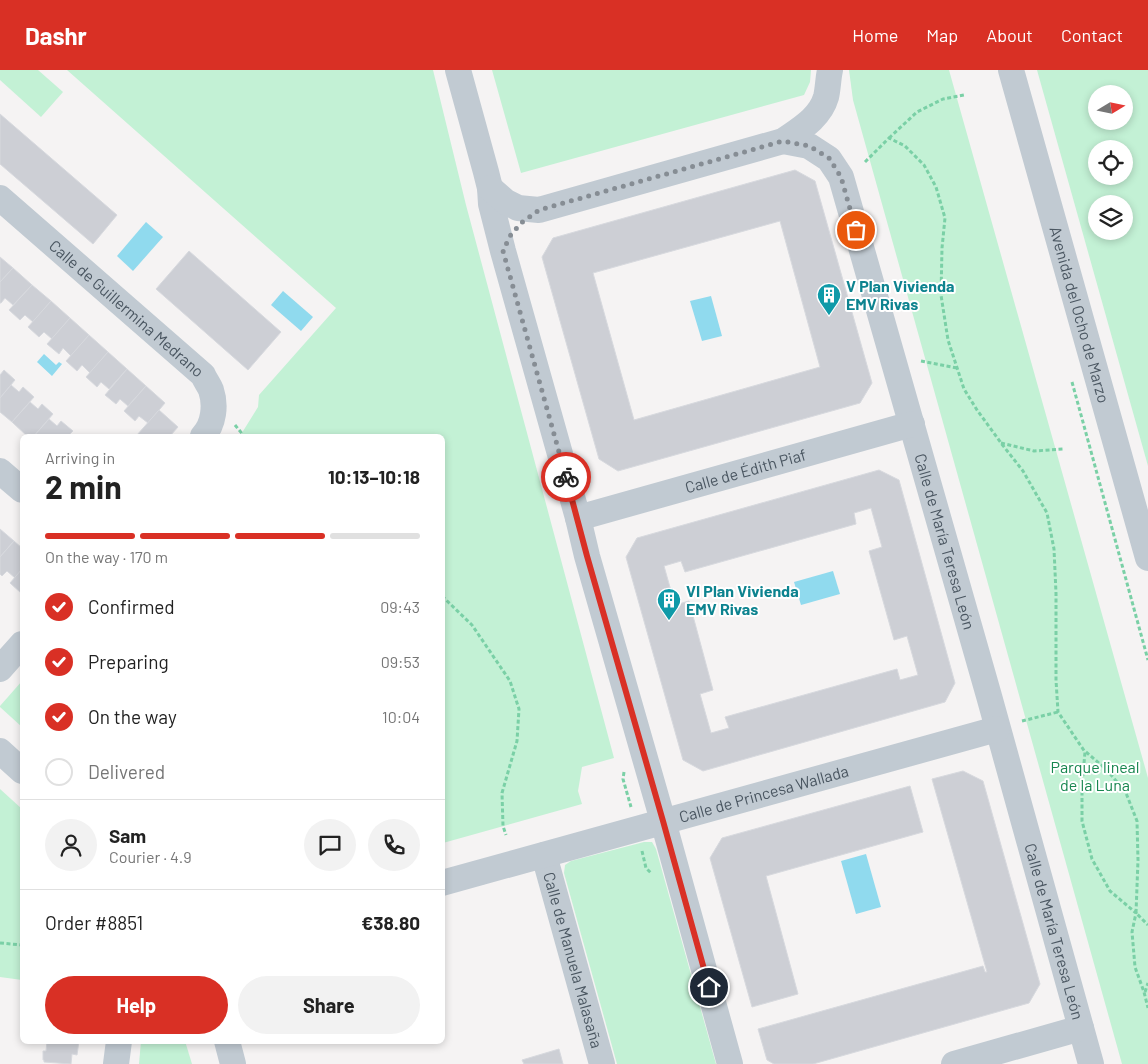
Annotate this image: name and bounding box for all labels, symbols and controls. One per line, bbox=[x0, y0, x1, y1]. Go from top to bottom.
text: Dashr bbox=[25, 21, 87, 50]
text: Home bbox=[852, 24, 898, 46]
text: Map bbox=[926, 24, 958, 46]
text: About bbox=[986, 24, 1033, 46]
text: Contact bbox=[1061, 24, 1123, 46]
north arrow bbox=[1088, 85, 1132, 130]
map controls bbox=[1088, 85, 1133, 240]
button: locate bbox=[1088, 140, 1133, 185]
button: layers bbox=[1088, 195, 1133, 240]
pin bbox=[835, 209, 877, 251]
icon: bag bbox=[842, 216, 870, 244]
street label: Avenida del Ocho de Marzo bbox=[1046, 224, 1114, 405]
street label: Calle de Guillermina Medrano bbox=[46, 236, 208, 381]
place label: V Plan Vivienda EMV Rivas bbox=[846, 276, 954, 313]
building icon: V Plan Vivienda EMV Rivas bbox=[816, 282, 842, 316]
street label: Calle de Édith Piaf bbox=[683, 444, 808, 496]
text: Arriving in bbox=[45, 448, 115, 467]
street label: Calle de María Teresa León bbox=[911, 451, 980, 632]
courier bbox=[541, 452, 591, 502]
icon: bike bbox=[552, 463, 580, 491]
text: 10:13–10:18 bbox=[328, 465, 420, 488]
text: 2 min bbox=[45, 467, 122, 505]
text: On the way · 170 m bbox=[45, 547, 168, 566]
place label: VI Plan Vivienda EMV Rivas bbox=[686, 581, 799, 618]
building icon: VI Plan Vivienda EMV Rivas bbox=[656, 587, 682, 621]
icon: check bbox=[45, 593, 73, 621]
text: Confirmed bbox=[88, 595, 175, 618]
text: 09:43 bbox=[380, 597, 420, 616]
icon: check bbox=[45, 648, 73, 676]
text: Preparing bbox=[88, 650, 169, 673]
text: 09:53 bbox=[381, 652, 420, 671]
icon: check bbox=[45, 703, 73, 731]
text: On the way bbox=[88, 705, 177, 728]
text: 10:04 bbox=[382, 707, 420, 726]
park label: Parque lineal de la Luna bbox=[1051, 757, 1139, 794]
text: Delivered bbox=[88, 760, 165, 783]
street label: Calle de Princesa Wallada bbox=[677, 761, 851, 826]
button: person bbox=[45, 819, 97, 871]
button: chat bbox=[304, 819, 356, 871]
button: phone bbox=[368, 819, 420, 871]
text: Sam bbox=[109, 824, 146, 847]
street label: Calle de María Teresa León bbox=[1021, 841, 1088, 1022]
text: Courier · 4.9 bbox=[109, 847, 192, 866]
street label: Calle de Manuela Malasaña bbox=[540, 870, 607, 1050]
text: Order #8851 bbox=[45, 911, 143, 934]
text: €38.80 bbox=[361, 911, 420, 934]
pin bbox=[688, 966, 730, 1008]
icon: home bbox=[695, 973, 723, 1001]
button: Help bbox=[45, 976, 228, 1034]
button: Share bbox=[238, 976, 420, 1034]

